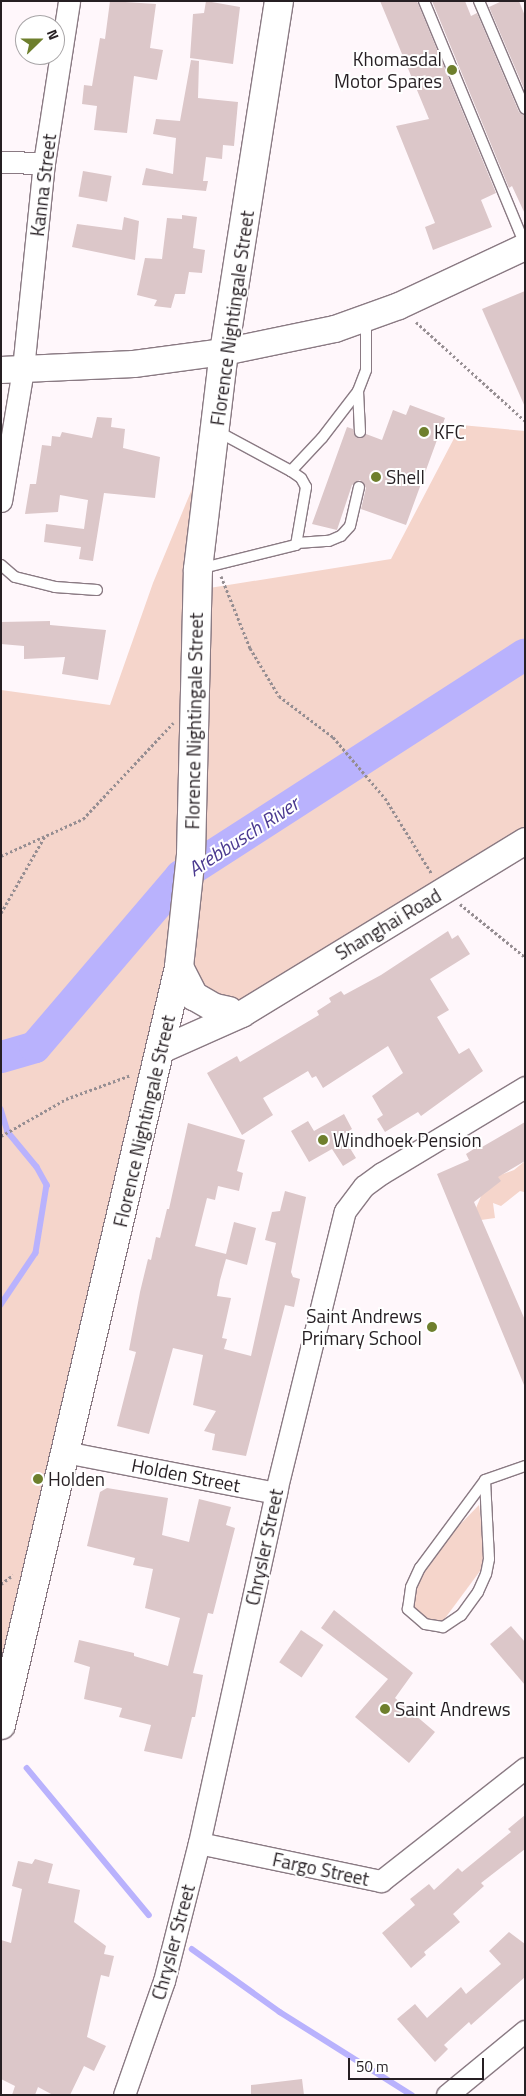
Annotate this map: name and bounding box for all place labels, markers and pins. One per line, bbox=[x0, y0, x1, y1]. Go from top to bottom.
place label: Khomasdal Motor Spares bbox=[334, 48, 442, 92]
marker: Khomasdal Motor Spares bbox=[446, 64, 458, 76]
place label: KFC bbox=[434, 421, 465, 443]
marker: KFC bbox=[418, 426, 430, 438]
place label: Shell bbox=[386, 466, 425, 488]
marker: Shell bbox=[370, 471, 382, 483]
place label: Windhoek Pension bbox=[333, 1129, 482, 1151]
marker: Windhoek Pension bbox=[317, 1134, 329, 1146]
place label: Saint Andrews Primary School bbox=[301, 1305, 422, 1349]
marker: Saint Andrews Primary School bbox=[426, 1321, 438, 1333]
place label: Holden bbox=[48, 1468, 105, 1490]
marker: Holden bbox=[32, 1473, 44, 1485]
place label: Saint Andrews bbox=[395, 1698, 511, 1720]
marker: Saint Andrews bbox=[379, 1703, 391, 1715]

